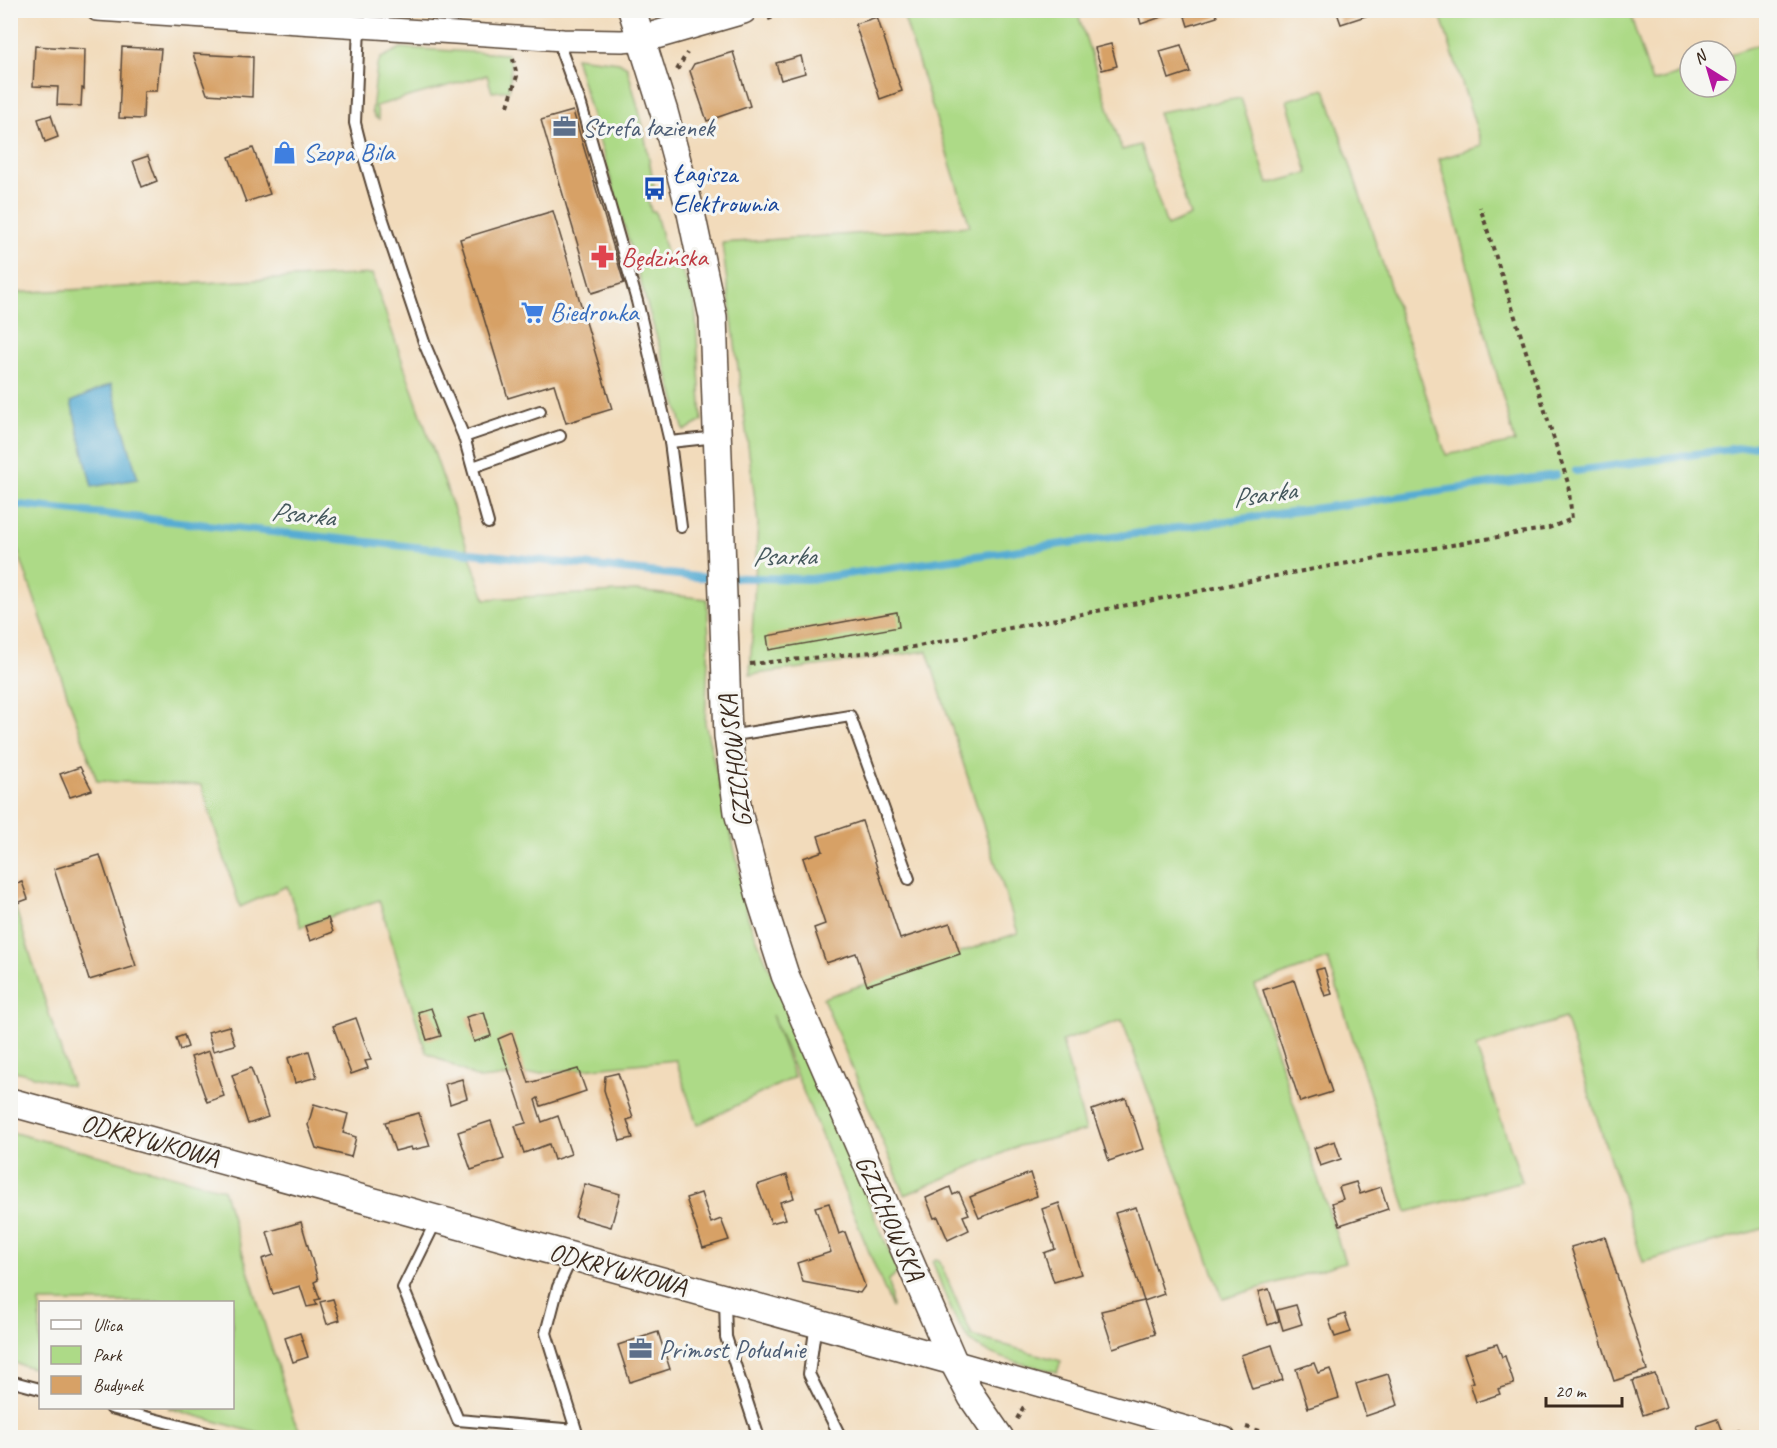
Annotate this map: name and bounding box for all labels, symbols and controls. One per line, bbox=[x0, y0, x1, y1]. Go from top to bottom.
north arrow bbox=[1678, 39, 1738, 99]
text: N bbox=[1690, 45, 1712, 69]
place label: Strefa łazienek bbox=[582, 111, 717, 144]
office icon: Strefa łazienek bbox=[551, 114, 577, 140]
place label: Szopa Bila bbox=[303, 136, 396, 169]
shop icon: Szopa Bila bbox=[272, 139, 298, 165]
place label: Łagisza Elektrownia bbox=[673, 157, 779, 220]
bus stop icon: Łagisza Elektrownia bbox=[642, 175, 668, 201]
place label: Będzińska bbox=[621, 241, 709, 274]
pharmacy icon: Będzińska bbox=[590, 244, 616, 270]
place label: Biedronka bbox=[550, 296, 640, 329]
supermarket icon: Biedronka bbox=[519, 299, 545, 325]
water label: Psarka bbox=[1230, 472, 1300, 515]
water label: Psarka bbox=[270, 494, 338, 534]
water label: Psarka bbox=[752, 538, 818, 574]
street label: GZICHOWSKA bbox=[710, 692, 760, 829]
street label: ODKRYWKOWA bbox=[78, 1106, 223, 1174]
street label: GZICHOWSKA bbox=[848, 1150, 933, 1287]
street label: ODKRYWKOWA bbox=[546, 1235, 691, 1303]
legend bbox=[39, 1301, 234, 1409]
text: Ulica bbox=[93, 1314, 124, 1336]
place label: Primost Południe bbox=[659, 1333, 807, 1366]
office icon: Primost Południe bbox=[628, 1336, 654, 1362]
text: Park bbox=[93, 1344, 123, 1366]
scale bar bbox=[1546, 1370, 1622, 1408]
text: Budynek bbox=[93, 1374, 144, 1396]
text: 20 m bbox=[1555, 1380, 1588, 1402]

